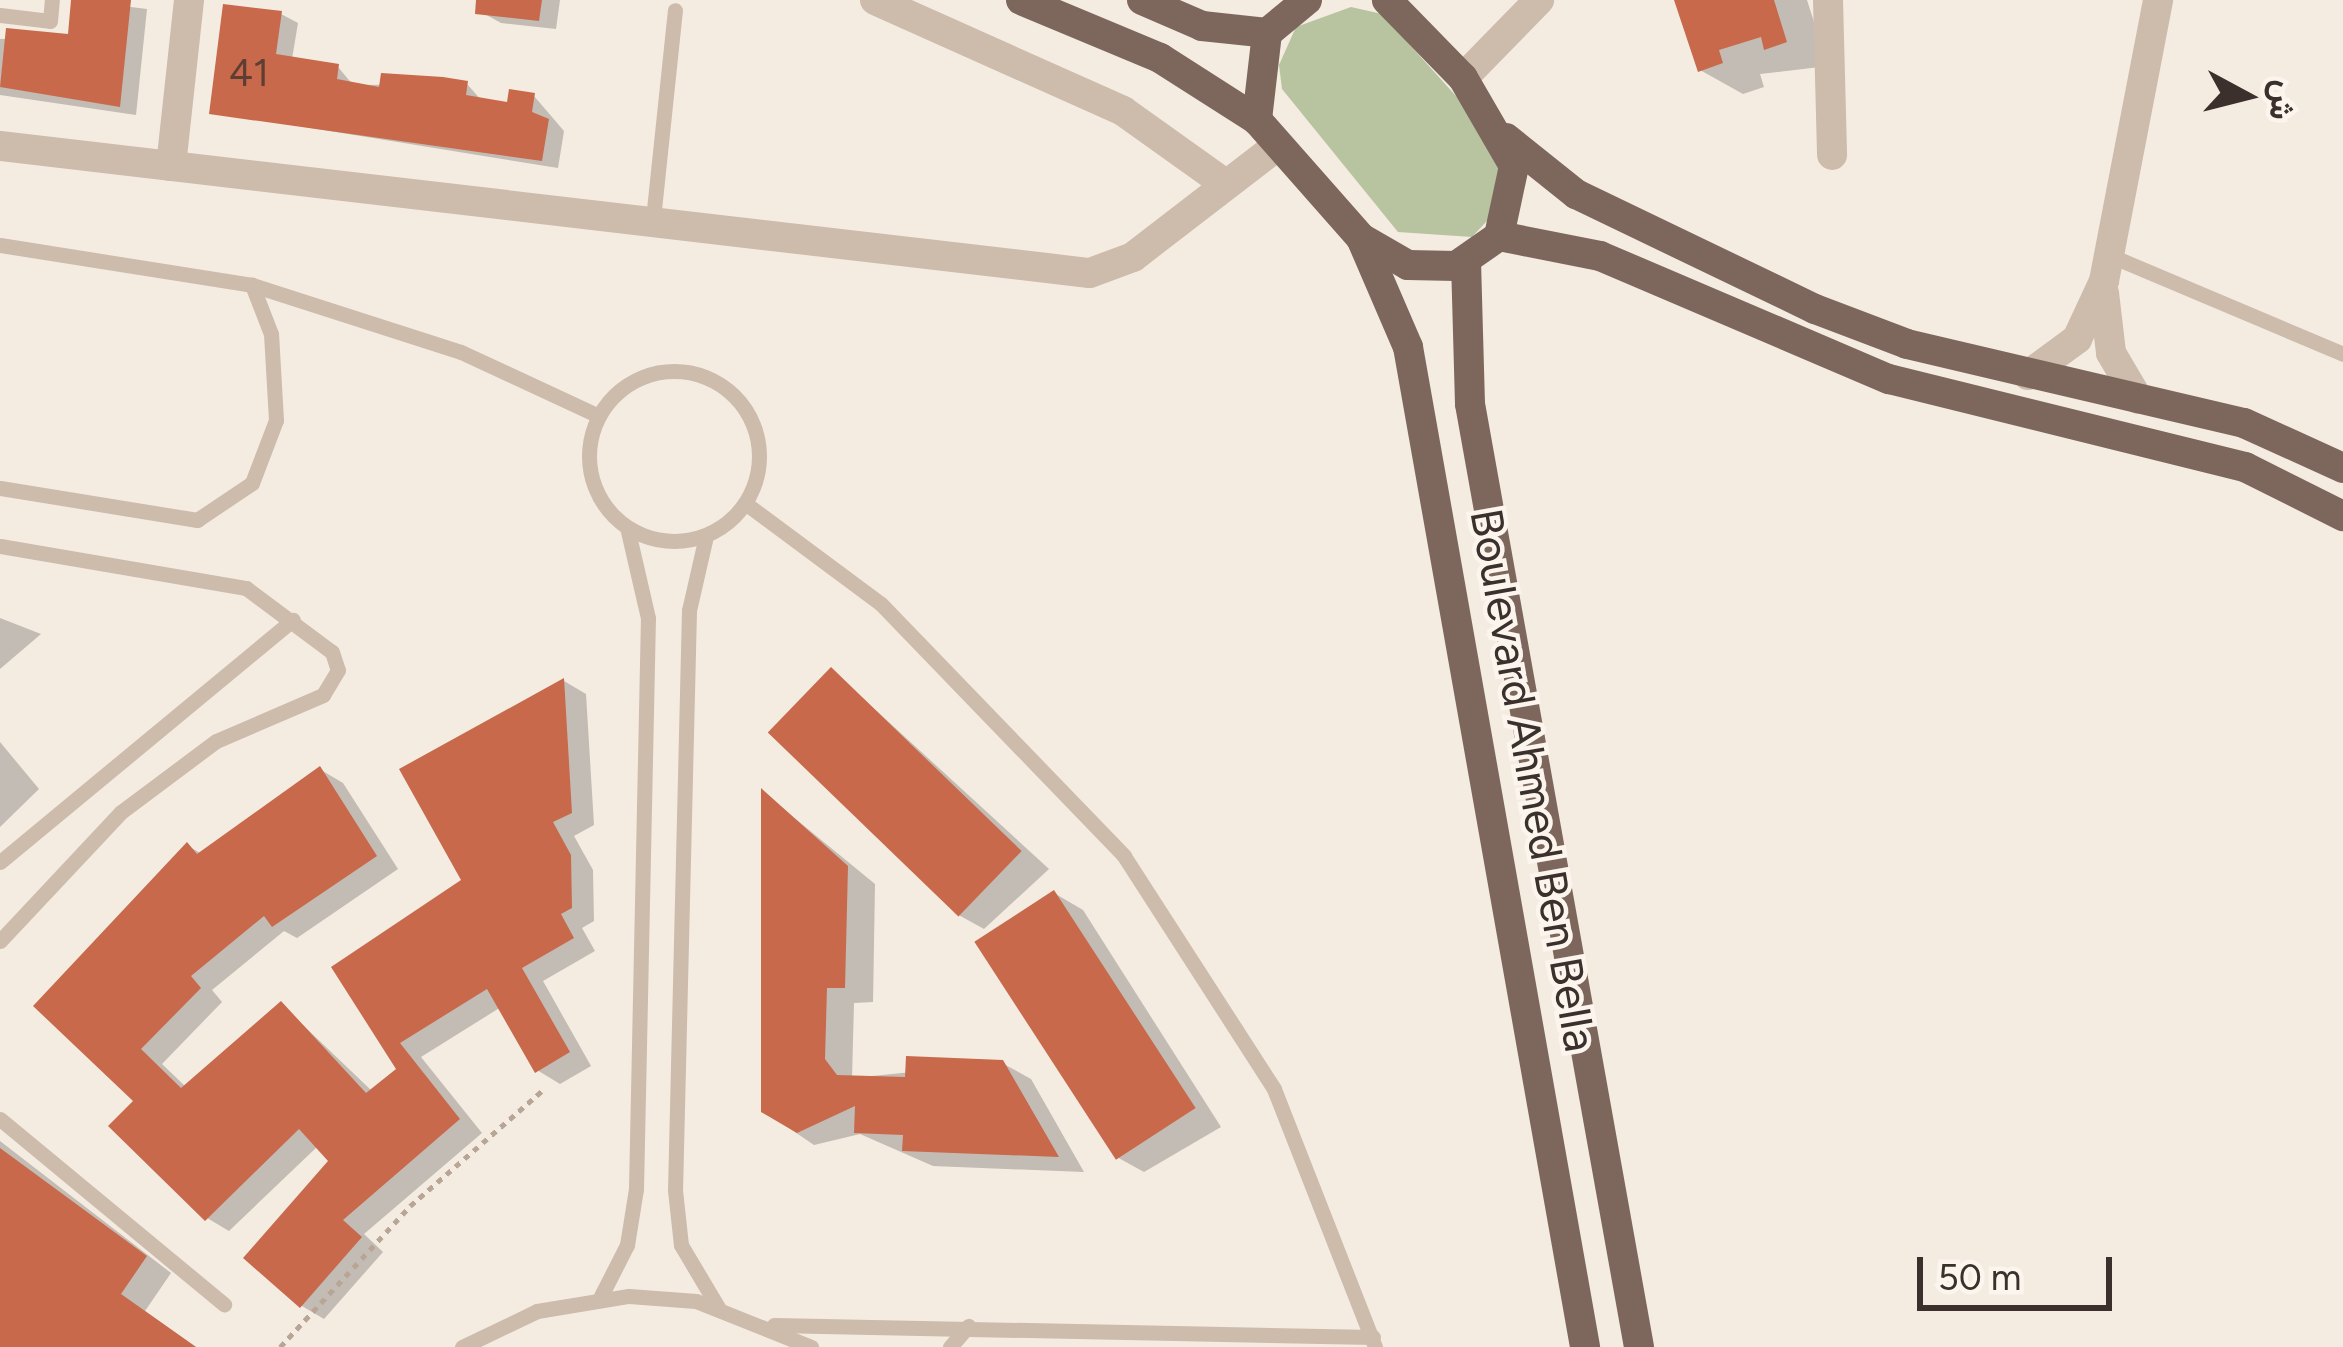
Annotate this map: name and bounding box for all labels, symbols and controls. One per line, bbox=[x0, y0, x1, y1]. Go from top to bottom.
north arrow bbox=[2187, 36, 2307, 156]
house number: 41 bbox=[229, 50, 269, 96]
text: ش bbox=[2261, 78, 2305, 123]
street label: Boulevard Ahmed Ben Bella bbox=[1459, 504, 1607, 1056]
scale bar bbox=[1923, 1233, 2118, 1307]
text: 50 m bbox=[1938, 1256, 2021, 1299]

